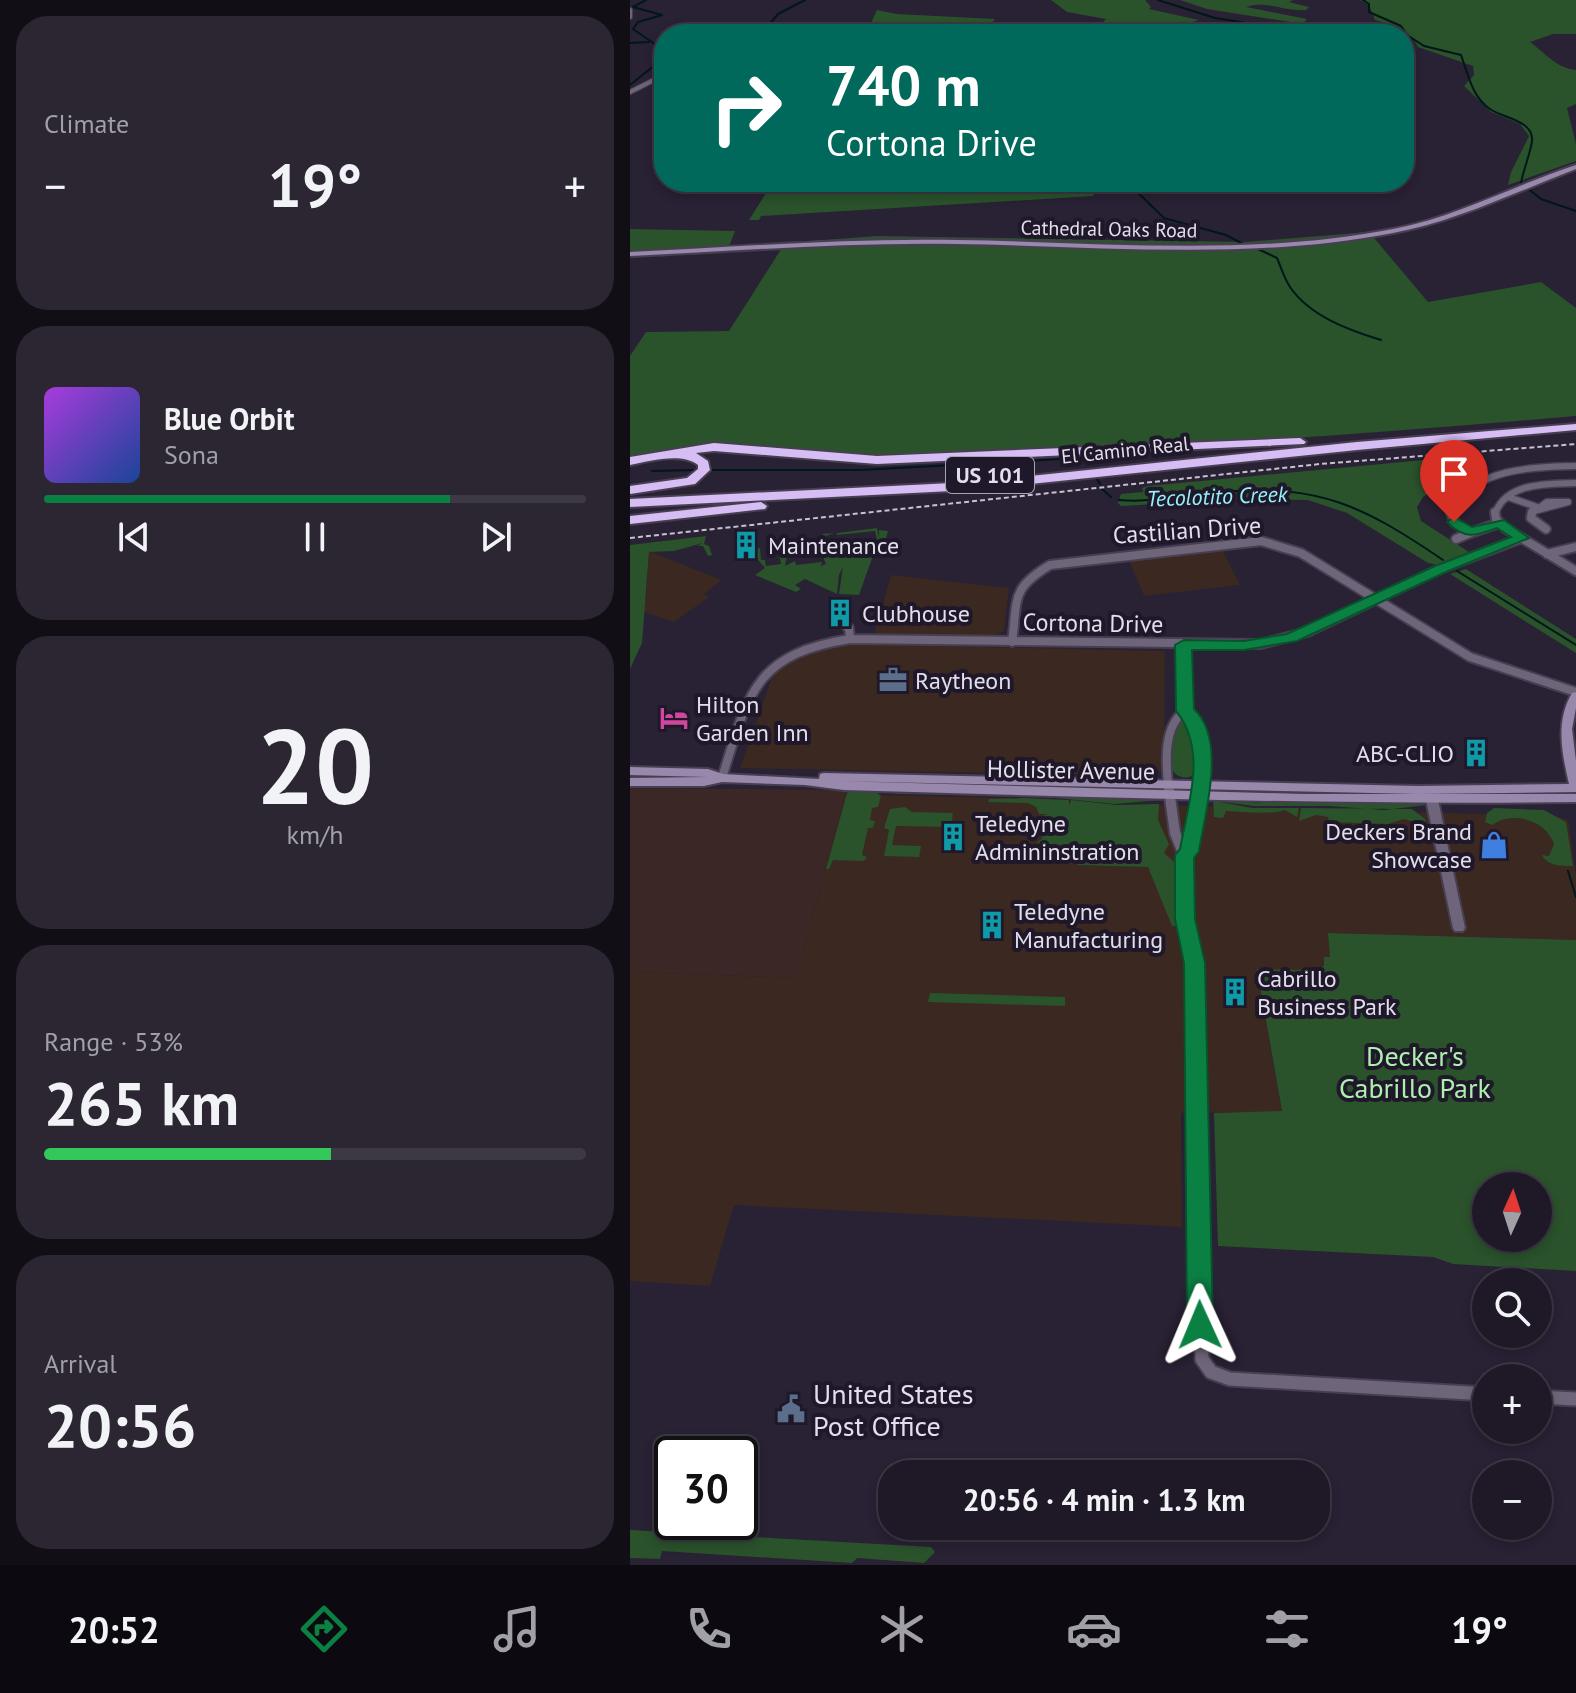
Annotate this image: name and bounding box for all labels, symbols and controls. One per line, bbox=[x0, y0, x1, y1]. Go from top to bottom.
text: 740 m bbox=[826, 49, 981, 121]
icon: right bbox=[694, 56, 798, 160]
text: Climate bbox=[44, 107, 129, 140]
text: Cortona Drive bbox=[826, 119, 1037, 166]
text: 19° bbox=[268, 146, 362, 224]
text: − bbox=[44, 157, 66, 214]
text: + bbox=[564, 157, 586, 214]
street label: Cathedral Oaks Road bbox=[1020, 214, 1198, 244]
text: Blue Orbit bbox=[164, 399, 294, 438]
street label: El Camino Real bbox=[1060, 430, 1190, 470]
text: Sona bbox=[164, 438, 219, 471]
pin bbox=[1420, 440, 1488, 522]
icon: arrive bbox=[1432, 452, 1476, 496]
road number: US 101 bbox=[946, 457, 1034, 493]
water label: Tecolotito Creek bbox=[1146, 480, 1289, 512]
street label: Castilian Drive bbox=[1112, 509, 1262, 551]
icon: previous bbox=[112, 515, 156, 559]
icon: pause bbox=[293, 515, 337, 559]
icon: next bbox=[474, 515, 518, 559]
building icon: Maintenance bbox=[731, 530, 761, 560]
place label: Maintenance bbox=[768, 530, 899, 561]
building icon: Clubhouse bbox=[825, 598, 855, 628]
place label: Clubhouse bbox=[862, 598, 970, 629]
street label: Cortona Drive bbox=[1022, 606, 1164, 640]
office icon: Raytheon bbox=[878, 665, 908, 695]
place label: Raytheon bbox=[915, 665, 1011, 696]
place label: Hilton Garden Inn bbox=[696, 689, 809, 748]
text: 20 bbox=[256, 698, 374, 833]
hotel icon: Hilton Garden Inn bbox=[659, 703, 689, 733]
place label: ABC-CLIO bbox=[1356, 738, 1454, 769]
building icon: ABC-CLIO bbox=[1461, 738, 1491, 768]
street label: Hollister Avenue bbox=[987, 753, 1155, 787]
place label: Teledyne Admininstration bbox=[975, 808, 1139, 867]
place label: Deckers Brand Showcase bbox=[1325, 816, 1472, 875]
text: km/h bbox=[287, 818, 344, 851]
building icon: Teledyne Admininstration bbox=[938, 822, 968, 852]
shop icon: Deckers Brand Showcase bbox=[1479, 830, 1509, 860]
place label: Teledyne Manufacturing bbox=[1014, 896, 1163, 955]
building icon: Teledyne Manufacturing bbox=[977, 910, 1007, 940]
place label: Cabrillo Business Park bbox=[1257, 963, 1397, 1022]
building icon: Cabrillo Business Park bbox=[1220, 977, 1250, 1007]
text: Range · 53% bbox=[44, 1025, 183, 1058]
park label: Decker's Cabrillo Park bbox=[1339, 1037, 1492, 1106]
text: 265 km bbox=[44, 1064, 239, 1142]
north arrow bbox=[1472, 1172, 1552, 1252]
map controls bbox=[1472, 1172, 1552, 1540]
button: search bbox=[1472, 1268, 1552, 1348]
position arrow bbox=[1158, 1283, 1242, 1367]
text: Arrival bbox=[44, 1347, 117, 1380]
button: + bbox=[1472, 1364, 1552, 1444]
place label: United States Post Office bbox=[813, 1375, 973, 1444]
text: 20:56 bbox=[44, 1386, 196, 1464]
public building icon: United States Post Office bbox=[776, 1394, 806, 1424]
speed limit sign: 30 bbox=[654, 1436, 758, 1540]
button: − bbox=[1472, 1460, 1552, 1540]
text: 20:56 · 4 min · 1.3 km bbox=[963, 1480, 1245, 1519]
icon: directions bbox=[296, 1601, 352, 1657]
icon: music bbox=[489, 1601, 545, 1657]
icon: phone bbox=[681, 1601, 737, 1657]
icon: climate bbox=[874, 1601, 930, 1657]
icon: car bbox=[1066, 1601, 1122, 1657]
icon: filters bbox=[1259, 1601, 1315, 1657]
text: 20:52 bbox=[68, 1606, 160, 1653]
text: 19° bbox=[1451, 1606, 1508, 1653]

